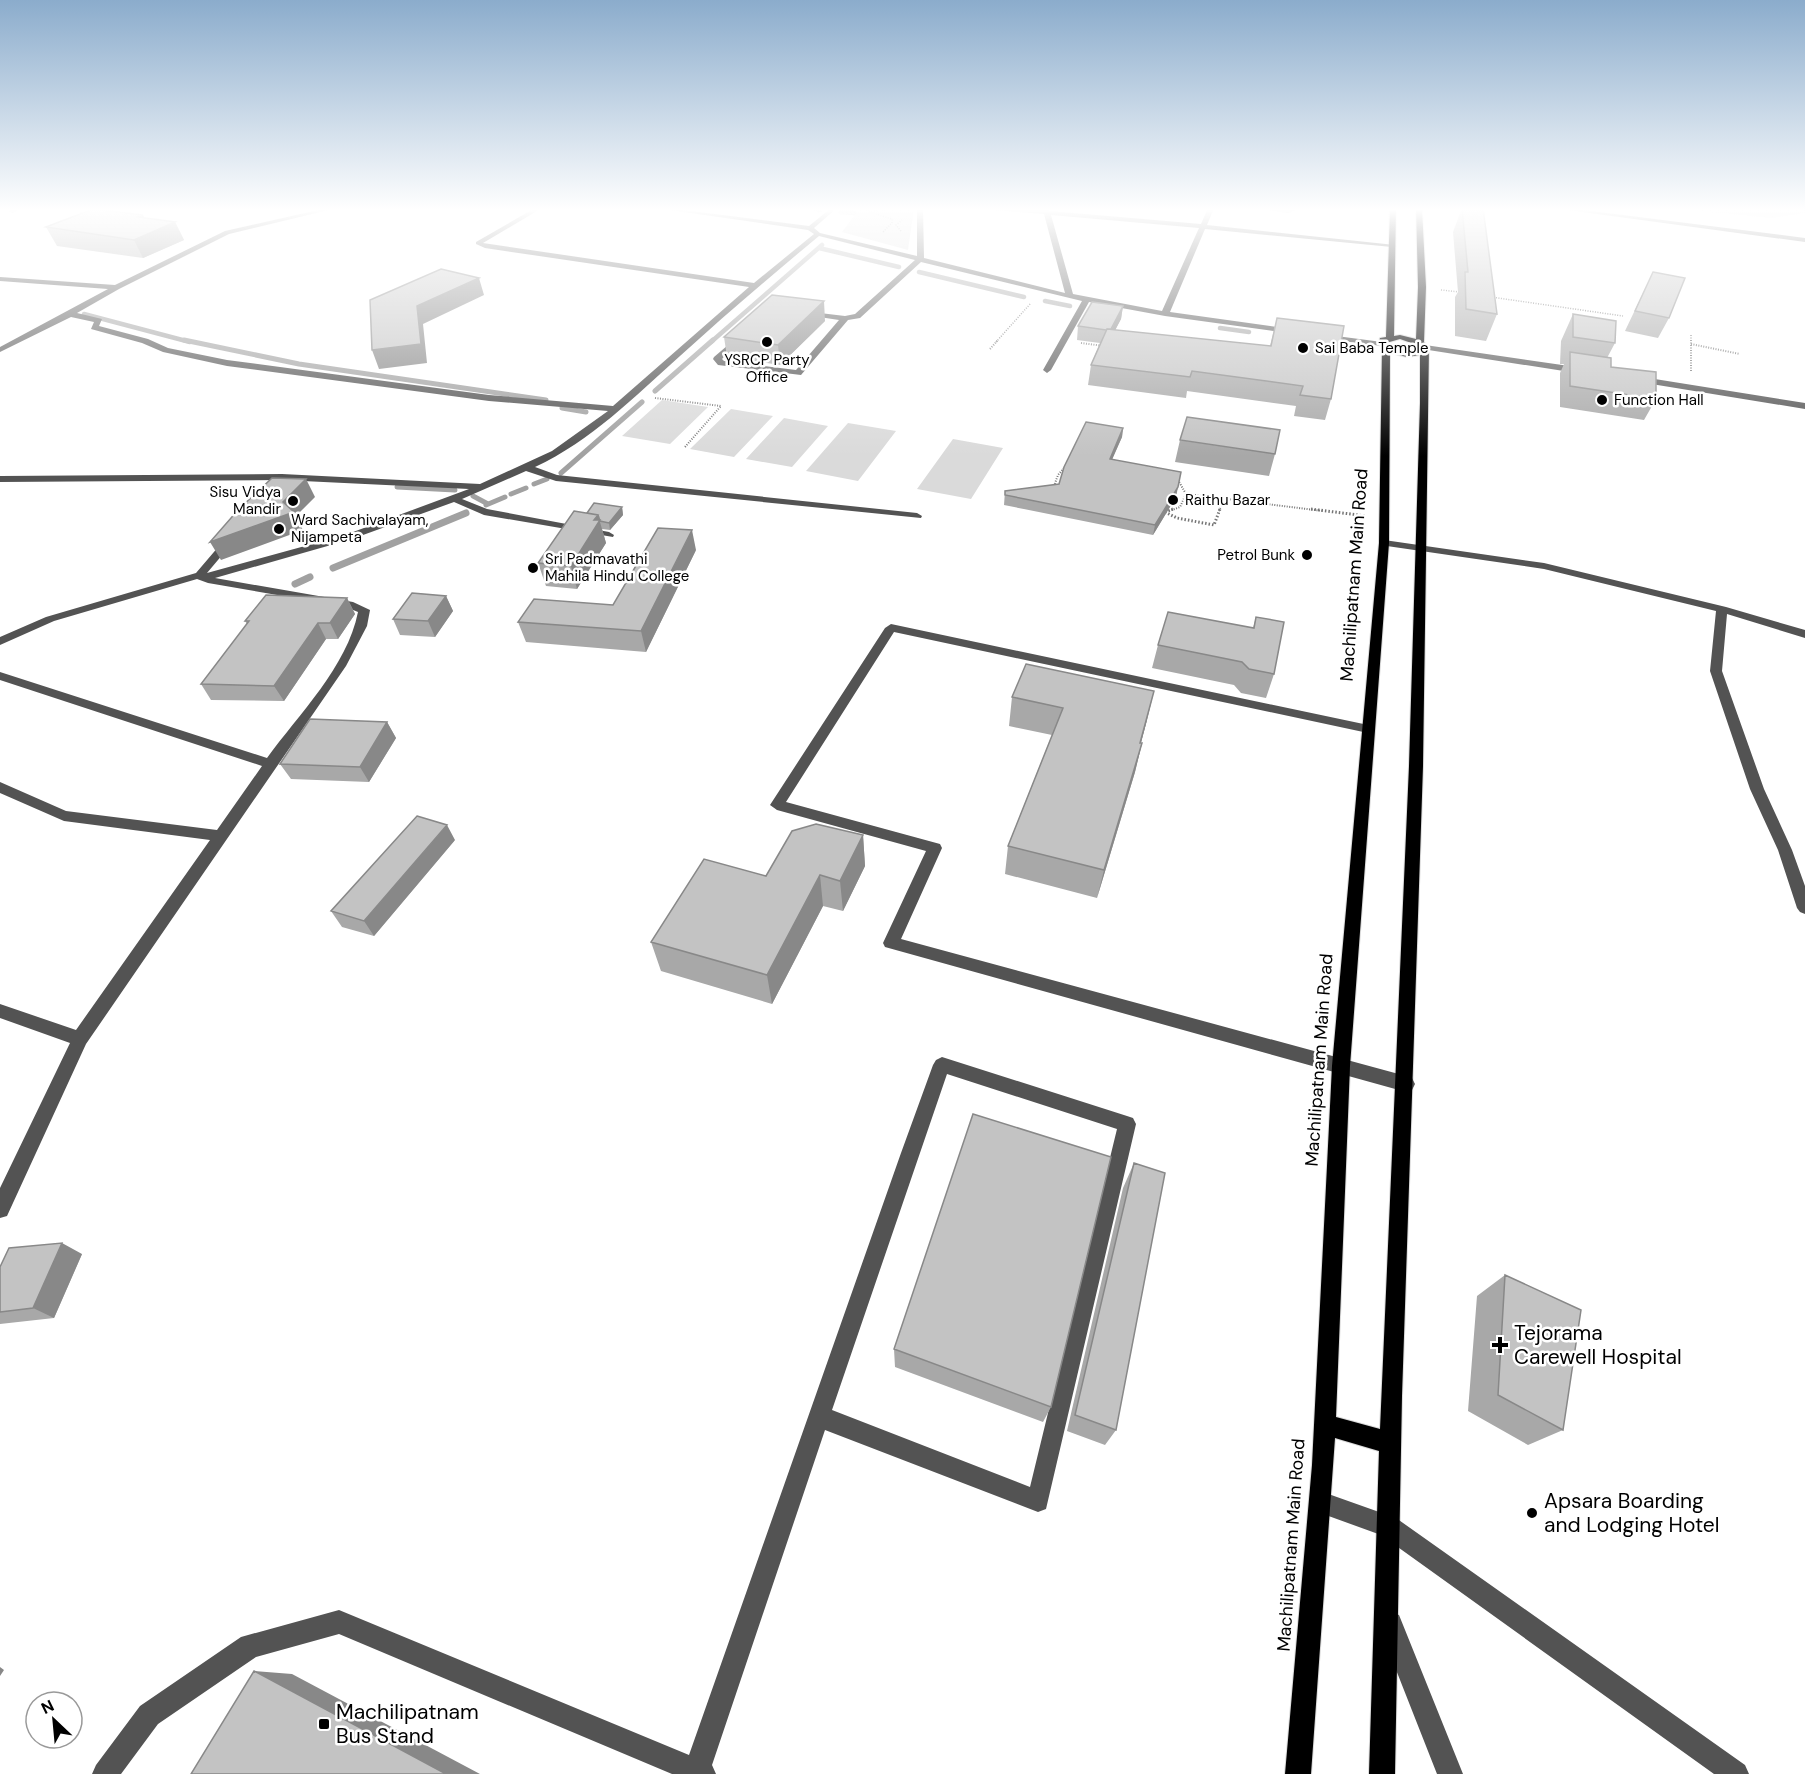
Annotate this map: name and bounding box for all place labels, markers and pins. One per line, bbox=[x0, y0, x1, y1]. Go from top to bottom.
marker: YSRCP Party Office bbox=[760, 335, 774, 349]
place label: Sai Baba Temple bbox=[1315, 338, 1428, 358]
marker: Sai Baba Temple bbox=[1296, 341, 1310, 355]
place label: YSRCP Party Office bbox=[724, 350, 810, 387]
place label: Function Hall bbox=[1614, 390, 1704, 410]
marker: Function Hall bbox=[1595, 393, 1609, 407]
place label: Sisu Vidya Mandir bbox=[210, 482, 281, 519]
place label: Raithu Bazar bbox=[1185, 490, 1271, 510]
marker: Raithu Bazar bbox=[1166, 493, 1180, 507]
marker: Sisu Vidya Mandir bbox=[286, 494, 300, 508]
place label: Ward Sachivalayam, Nijampeta bbox=[291, 510, 429, 547]
marker: Ward Sachivalayam, Nijampeta bbox=[272, 522, 286, 536]
place label: Petrol Bunk bbox=[1217, 545, 1295, 565]
marker: Petrol Bunk bbox=[1300, 548, 1314, 562]
place label: Sri Padmavathi Mahila Hindu College bbox=[545, 549, 689, 586]
marker: Sri Padmavathi Mahila Hindu College bbox=[526, 561, 540, 575]
place label: Tejorama Carewell Hospital bbox=[1514, 1319, 1682, 1371]
marker: Tejorama Carewell Hospital bbox=[1491, 1336, 1509, 1354]
place label: Apsara Boarding and Lodging Hotel bbox=[1544, 1487, 1719, 1539]
marker: Apsara Boarding and Lodging Hotel bbox=[1525, 1506, 1539, 1520]
place label: Machilipatnam Bus Stand bbox=[336, 1698, 479, 1750]
marker: Machilipatnam Bus Stand bbox=[317, 1717, 331, 1731]

